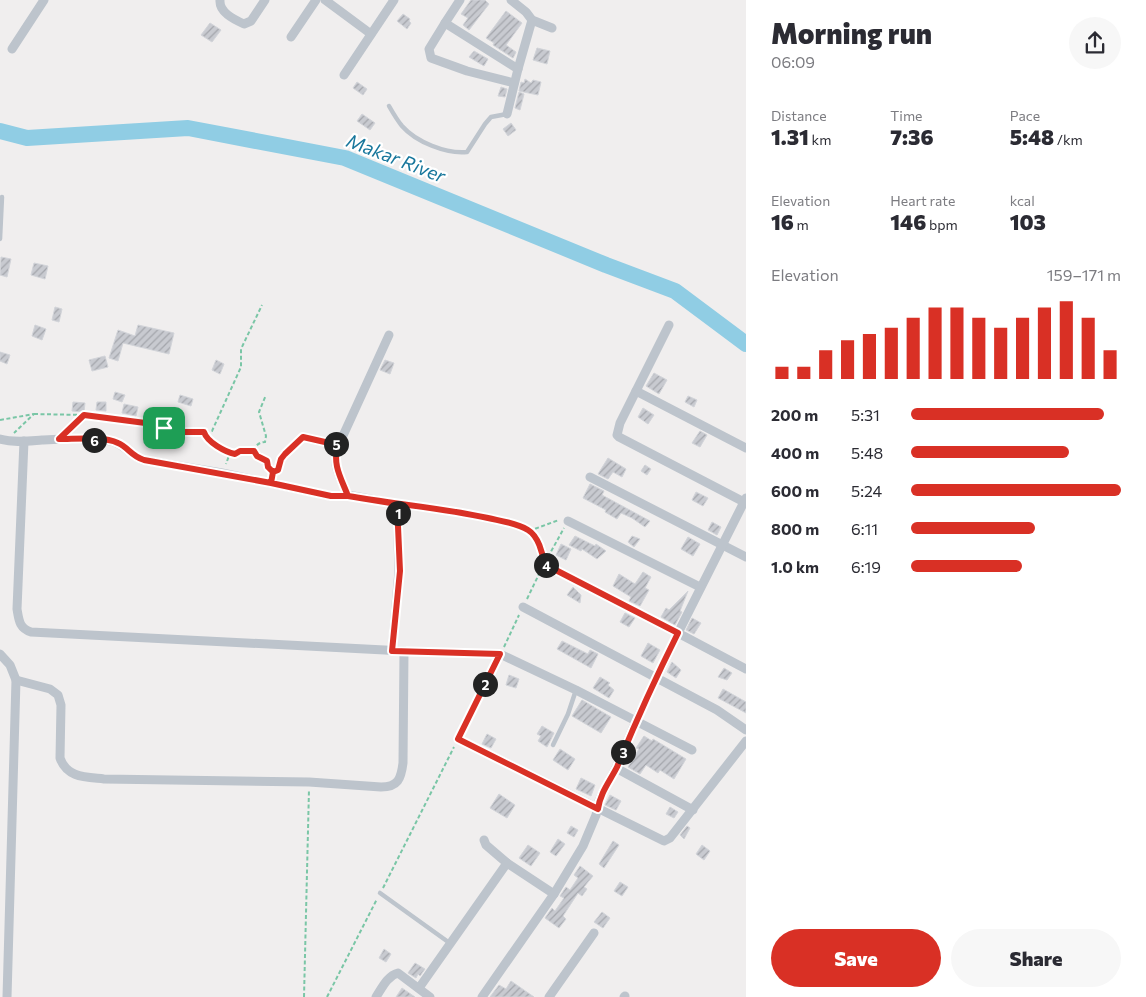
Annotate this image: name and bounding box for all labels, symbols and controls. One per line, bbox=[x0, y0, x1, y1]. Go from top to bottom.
text: Morning run bbox=[771, 16, 932, 50]
button: share bbox=[1069, 17, 1121, 69]
text: 06:09 bbox=[771, 52, 815, 71]
text: Distance bbox=[771, 107, 827, 124]
text: Time bbox=[890, 107, 923, 124]
text: Pace bbox=[1010, 107, 1040, 124]
text: 1.31 bbox=[771, 124, 809, 149]
text: 7:36 bbox=[890, 124, 933, 149]
text: 5:48 bbox=[1010, 124, 1054, 149]
water label: Makar River bbox=[343, 128, 450, 187]
text: km bbox=[809, 131, 831, 148]
text: /km bbox=[1054, 131, 1083, 148]
text: Elevation bbox=[771, 192, 830, 209]
text: Heart rate bbox=[890, 192, 955, 209]
text: kcal bbox=[1010, 192, 1035, 209]
text: 16 bbox=[771, 209, 794, 234]
text: 146 bbox=[890, 209, 926, 234]
text: 103 bbox=[1010, 209, 1046, 234]
text: m bbox=[794, 216, 809, 233]
text: bpm bbox=[926, 216, 958, 233]
text: Elevation bbox=[771, 265, 839, 284]
text: 159–171 m bbox=[1047, 265, 1121, 284]
text: 200 m bbox=[771, 405, 818, 424]
text: 5:31 bbox=[851, 405, 880, 424]
pin bbox=[143, 407, 185, 449]
icon: arrive bbox=[150, 414, 178, 442]
pin: 6 bbox=[82, 428, 106, 452]
text: 6 bbox=[90, 432, 99, 449]
pin: 5 bbox=[324, 432, 348, 456]
text: 5 bbox=[332, 436, 341, 453]
text: 400 m bbox=[771, 443, 819, 462]
text: 5:48 bbox=[851, 443, 883, 462]
text: 600 m bbox=[771, 481, 819, 500]
text: 5:24 bbox=[851, 481, 882, 500]
pin: 1 bbox=[386, 500, 410, 526]
text: 1 bbox=[395, 505, 402, 522]
text: 800 m bbox=[771, 519, 819, 538]
text: 6:11 bbox=[851, 519, 878, 538]
pin: 4 bbox=[534, 552, 558, 578]
text: 4 bbox=[542, 557, 551, 574]
text: 1.0 km bbox=[771, 557, 819, 576]
text: 6:19 bbox=[851, 557, 881, 576]
pin: 2 bbox=[472, 672, 498, 696]
text: 2 bbox=[482, 676, 489, 693]
pin: 3 bbox=[610, 740, 636, 764]
text: 3 bbox=[619, 744, 628, 761]
button: Save bbox=[771, 929, 941, 987]
button: Share bbox=[951, 929, 1121, 987]

